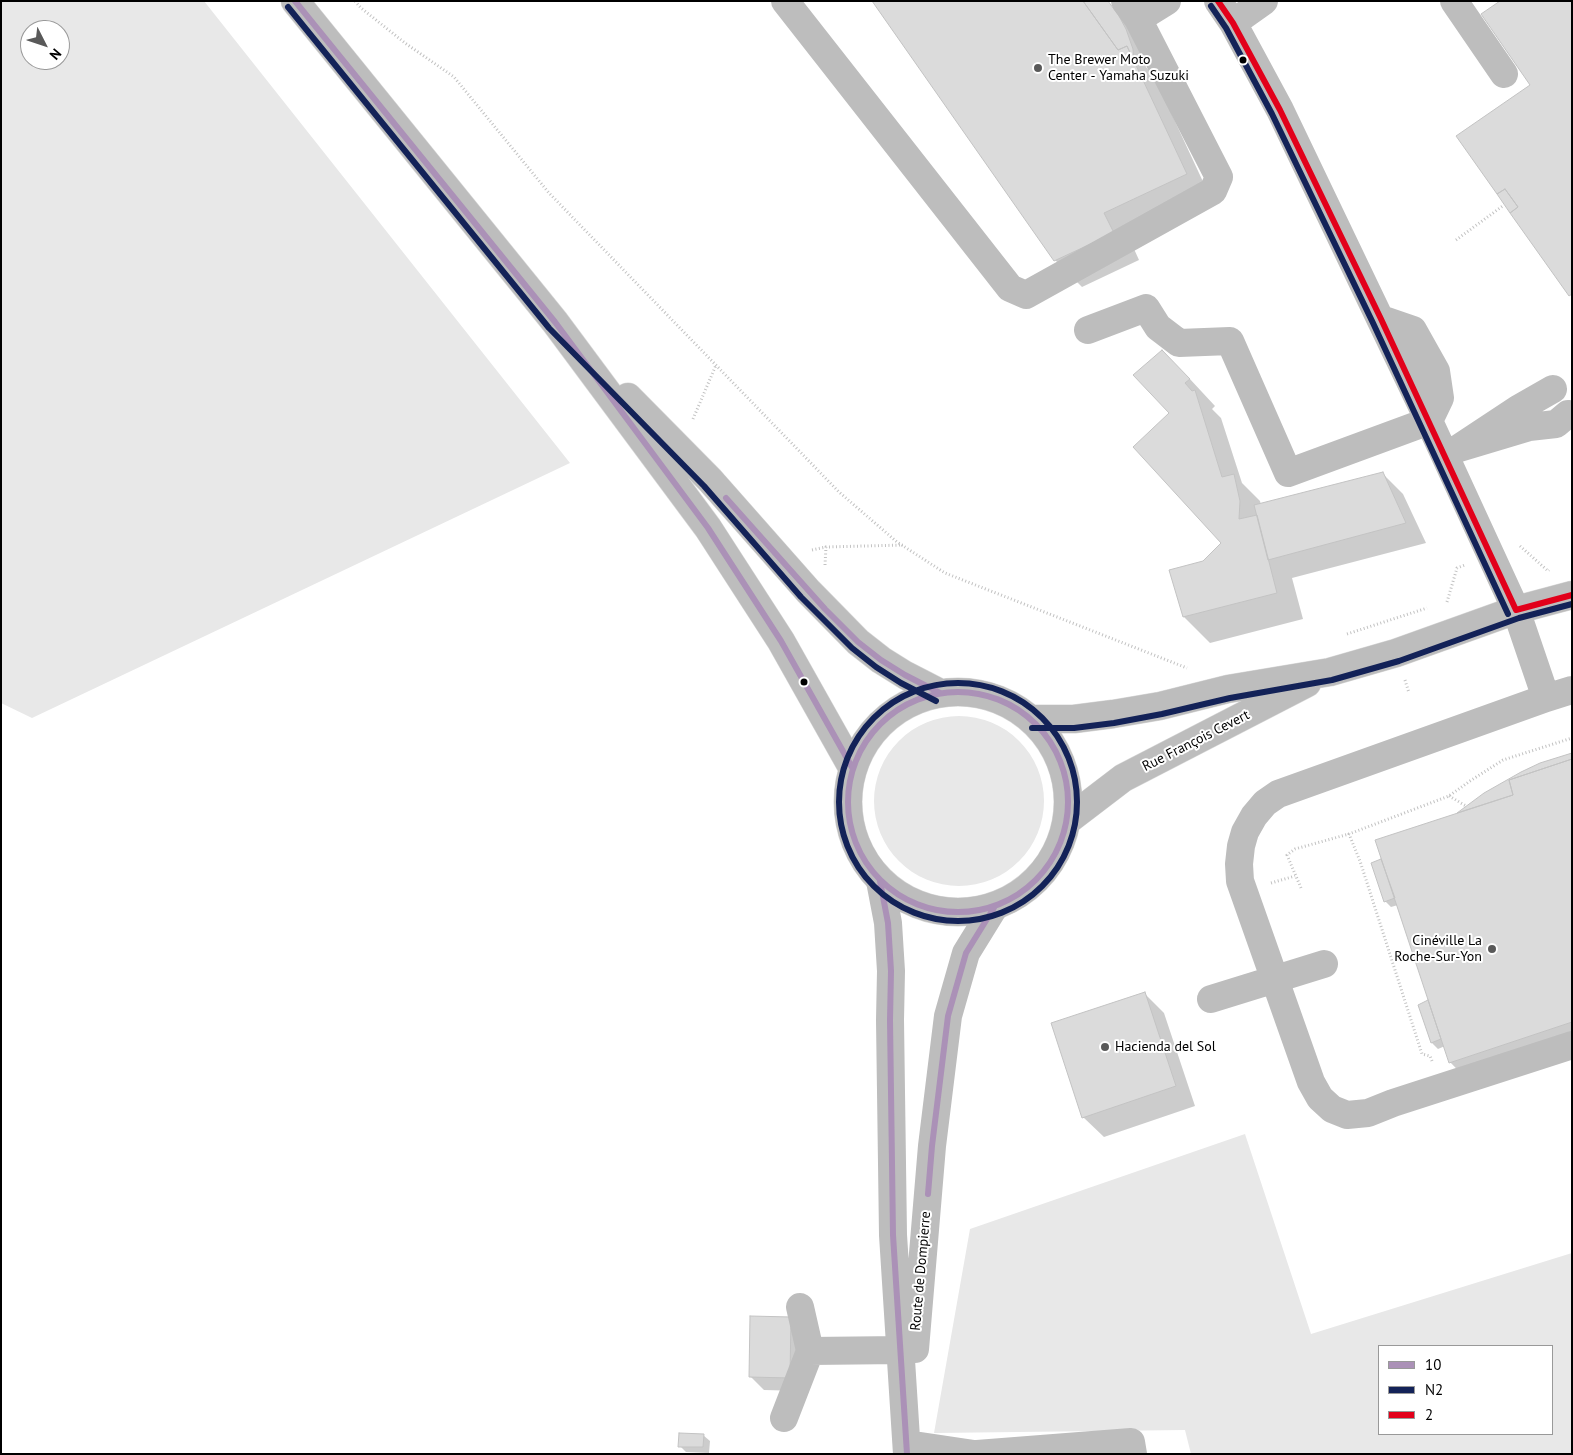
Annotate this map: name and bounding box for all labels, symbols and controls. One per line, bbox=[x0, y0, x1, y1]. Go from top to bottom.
north arrow bbox=[20, 20, 70, 70]
text: N bbox=[46, 45, 65, 64]
place label: The Brewer Moto Center - Yamaha Suzuki bbox=[1048, 52, 1189, 84]
unlabelled marker bbox=[1238, 55, 1248, 65]
marker: The Brewer Moto Center - Yamaha Suzuki bbox=[1032, 62, 1044, 74]
unlabelled marker bbox=[799, 677, 809, 687]
street label: Rue François Cevert bbox=[1140, 707, 1252, 775]
place label: Cinéville La Roche-Sur-Yon bbox=[1394, 933, 1482, 966]
marker: Cinéville La Roche-Sur-Yon bbox=[1486, 943, 1498, 955]
place label: Hacienda del Sol bbox=[1115, 1039, 1216, 1055]
marker: Hacienda del Sol bbox=[1099, 1041, 1111, 1053]
street label: Route de Dompierre bbox=[907, 1211, 935, 1331]
legend bbox=[1378, 1345, 1553, 1435]
text: 10 bbox=[1425, 1355, 1441, 1374]
text: N2 bbox=[1425, 1380, 1443, 1399]
text: 2 bbox=[1425, 1405, 1433, 1424]

